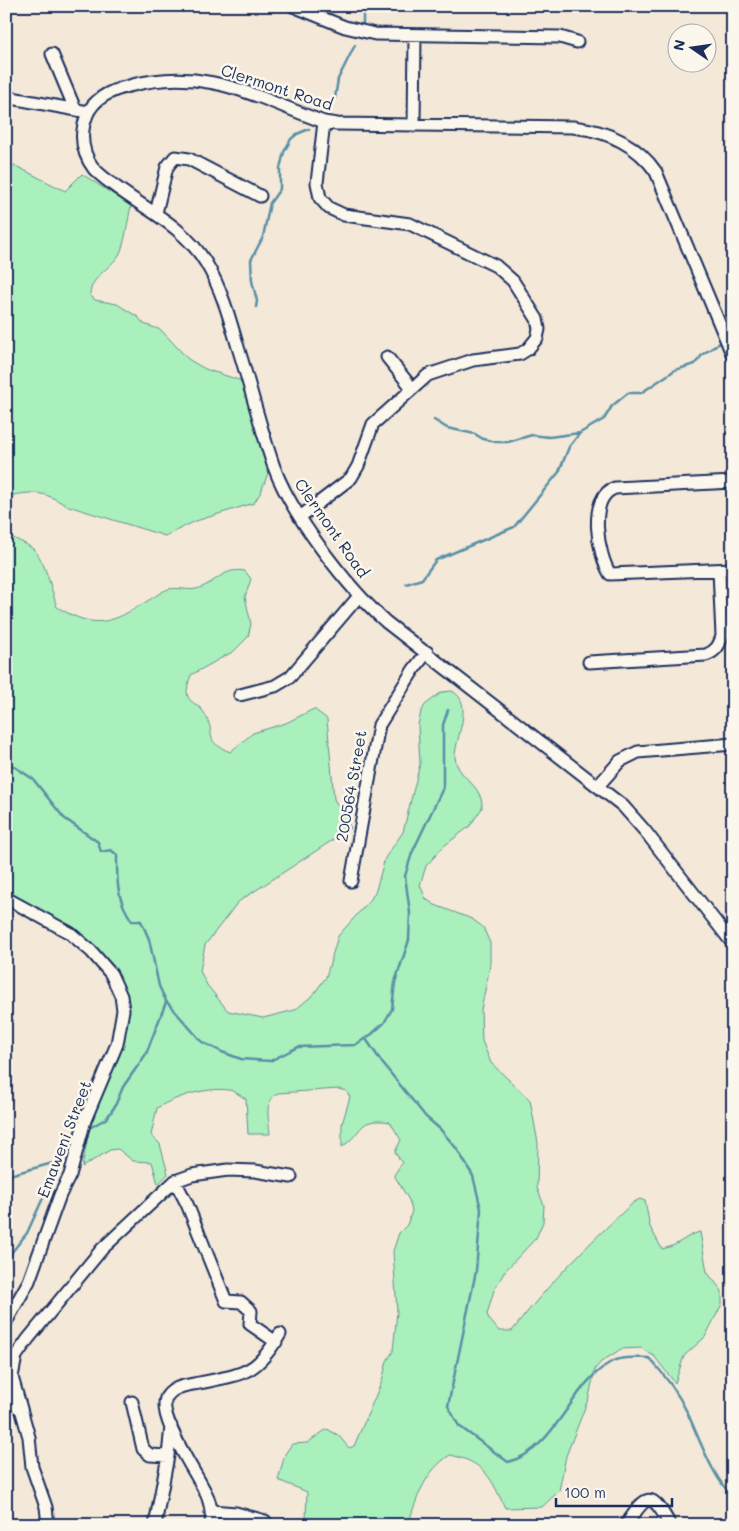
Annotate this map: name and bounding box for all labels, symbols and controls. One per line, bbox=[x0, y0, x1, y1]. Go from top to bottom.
north arrow bbox=[666, 22, 716, 72]
text: N bbox=[668, 38, 689, 52]
street label: Clermont Road bbox=[219, 59, 336, 115]
street label: Clermont Road bbox=[290, 474, 374, 581]
street label: 200564 Street bbox=[330, 728, 371, 843]
street label: Emaweni Street bbox=[32, 1077, 96, 1200]
scale bar bbox=[556, 1476, 673, 1508]
text: 100 m bbox=[564, 1482, 606, 1502]

